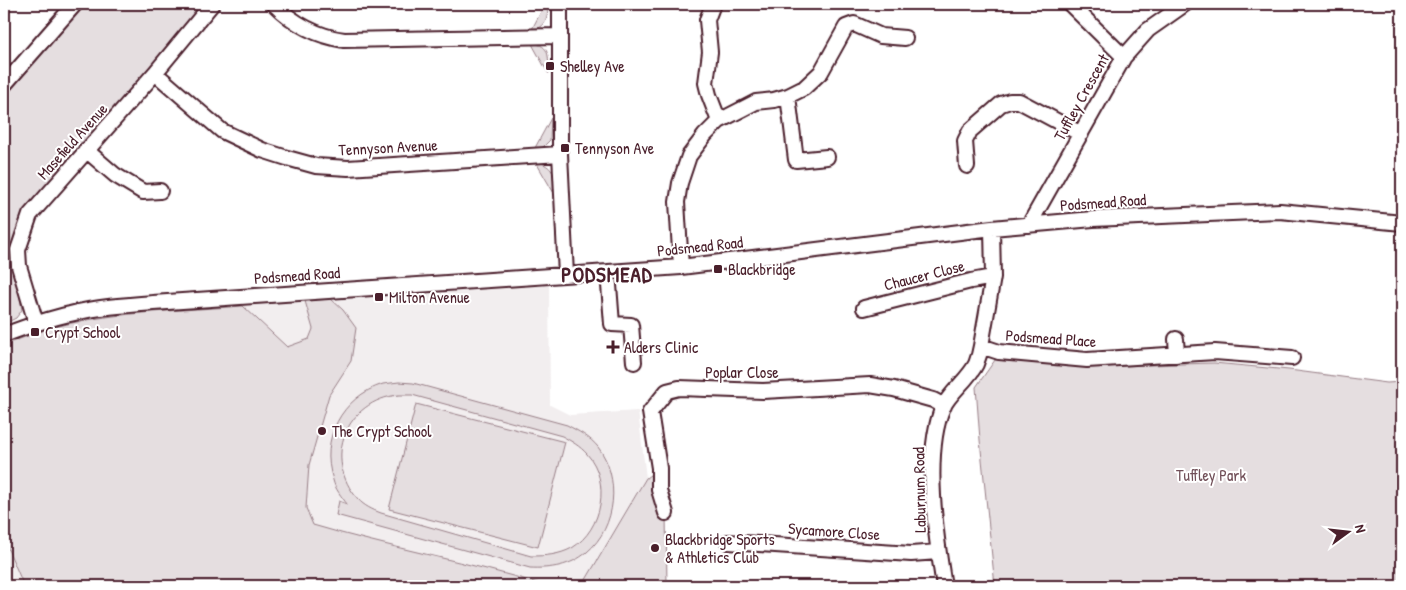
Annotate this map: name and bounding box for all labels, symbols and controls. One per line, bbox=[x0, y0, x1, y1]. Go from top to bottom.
street label: Tuffley Crescent bbox=[1048, 49, 1114, 144]
place label: Shelley Ave bbox=[560, 55, 625, 77]
marker: Shelley Ave bbox=[544, 60, 556, 72]
street label: Masefield Avenue bbox=[32, 98, 113, 184]
street label: Tennyson Avenue bbox=[338, 133, 439, 161]
place label: Tennyson Ave bbox=[575, 137, 655, 159]
marker: Tennyson Ave bbox=[559, 142, 571, 154]
street label: Podsmead Road bbox=[1059, 188, 1147, 216]
street label: Podsmead Road bbox=[656, 231, 744, 261]
street label: Chaucer Close bbox=[881, 254, 967, 296]
place label: Blackbridge bbox=[728, 258, 796, 280]
district label: PODSMEAD bbox=[561, 260, 653, 289]
street label: Podsmead Road bbox=[253, 261, 341, 289]
marker: Blackbridge bbox=[712, 263, 724, 275]
place label: Milton Avenue bbox=[389, 286, 470, 308]
marker: Milton Avenue bbox=[373, 291, 385, 303]
place label: Crypt School bbox=[45, 321, 121, 343]
street label: Podsmead Place bbox=[1005, 324, 1098, 352]
marker: Crypt School bbox=[29, 326, 41, 338]
place label: Alders Clinic bbox=[624, 336, 699, 358]
marker: Alders Clinic bbox=[606, 340, 620, 354]
street label: Poplar Close bbox=[705, 361, 779, 383]
place label: The Crypt School bbox=[332, 420, 432, 442]
marker: The Crypt School bbox=[316, 425, 328, 437]
street label: Laburnum Road bbox=[907, 447, 931, 533]
park label: Tuffley Park bbox=[1176, 464, 1246, 486]
north arrow bbox=[1324, 508, 1374, 558]
street label: Sycamore Close bbox=[787, 517, 881, 545]
text: N bbox=[1351, 522, 1371, 535]
place label: Blackbridge Sports & Athletics Club bbox=[665, 528, 775, 568]
marker: Blackbridge Sports & Athletics Club bbox=[649, 542, 661, 554]

